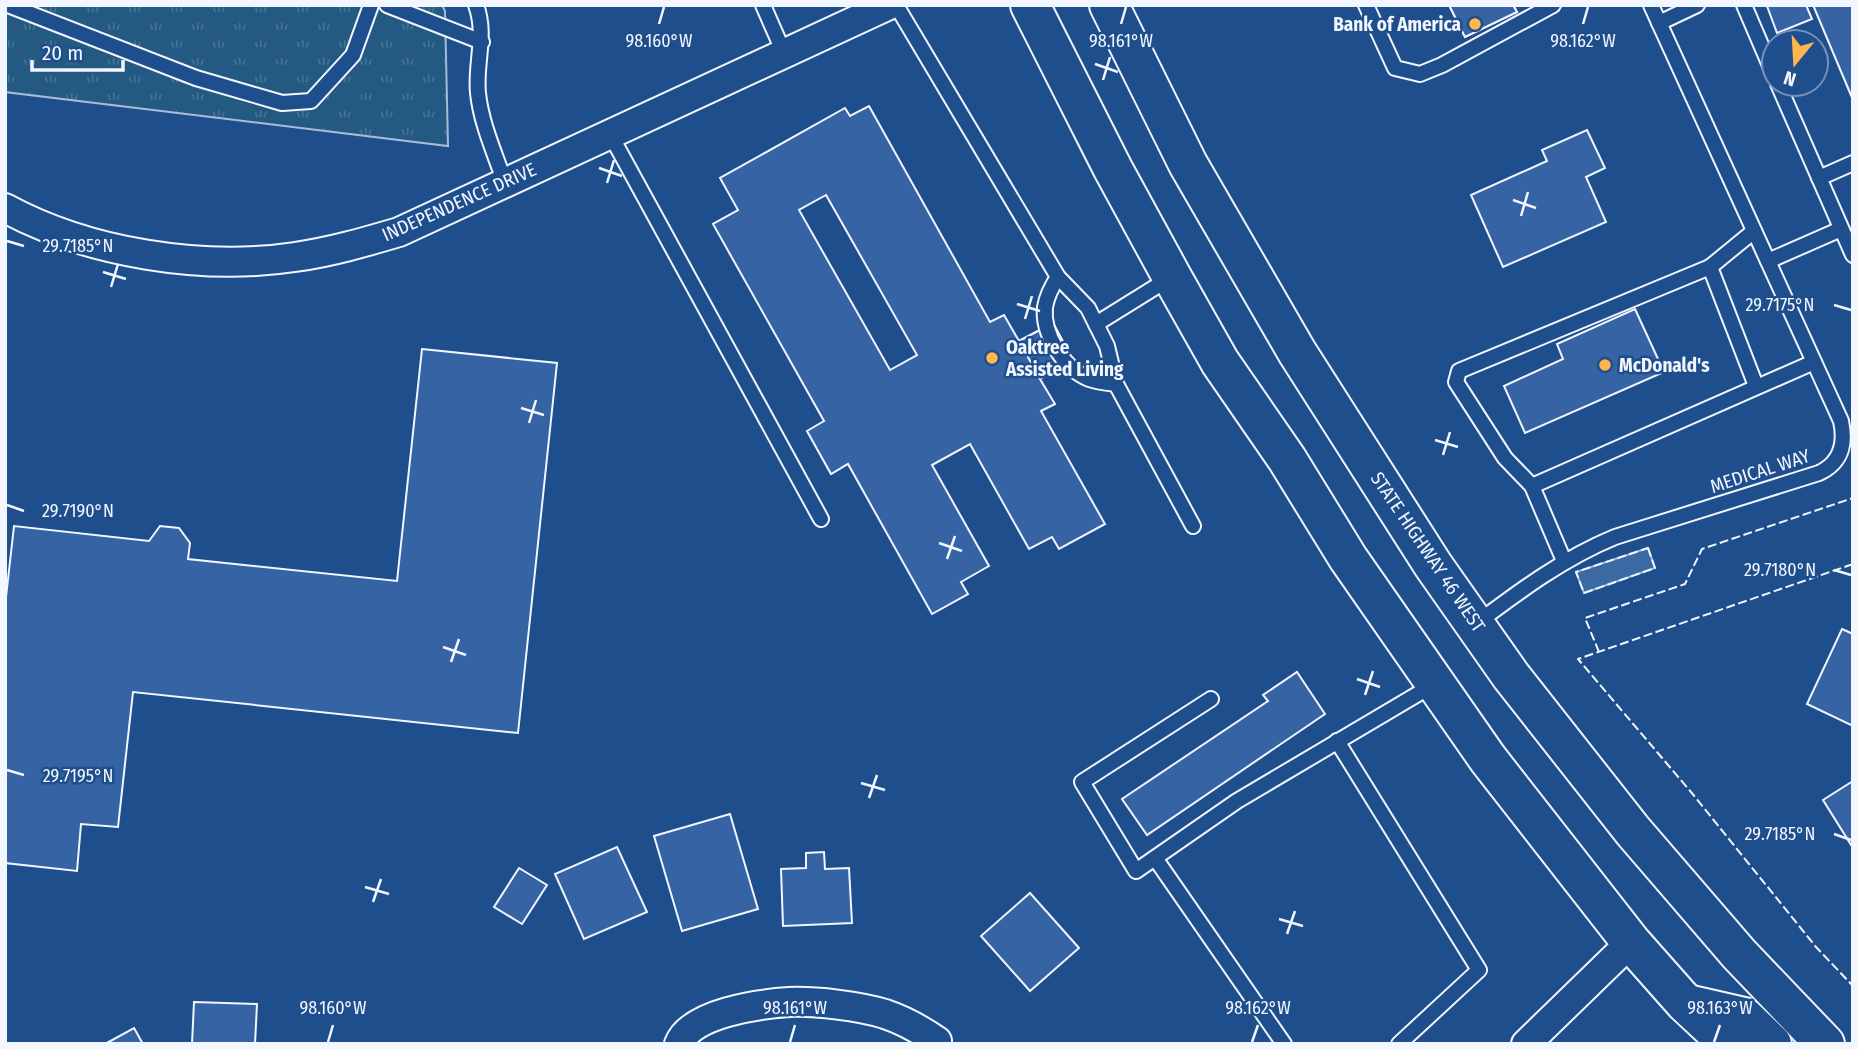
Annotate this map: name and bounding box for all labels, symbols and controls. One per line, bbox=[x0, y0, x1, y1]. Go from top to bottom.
place label: Bank of America bbox=[1333, 13, 1461, 36]
marker: Bank of America bbox=[1467, 16, 1483, 32]
scale bar bbox=[32, 28, 122, 72]
north arrow bbox=[1760, 28, 1830, 98]
text: 98.160°W bbox=[625, 30, 693, 52]
text: 98.161°W bbox=[1089, 30, 1153, 52]
text: 98.162°W bbox=[1550, 30, 1616, 52]
text: 20 m bbox=[42, 40, 83, 66]
text: N bbox=[1781, 66, 1799, 91]
street label: INDEPENDENCE DRIVE bbox=[378, 158, 540, 246]
text: 29.7185°N bbox=[43, 235, 113, 257]
text: 29.7175°N bbox=[1746, 294, 1814, 316]
place label: Oaktree Assisted Living bbox=[1005, 336, 1124, 381]
marker: Oaktree Assisted Living bbox=[984, 350, 1000, 366]
place label: McDonald's bbox=[1619, 354, 1710, 377]
marker: McDonald's bbox=[1597, 357, 1613, 373]
street label: MEDICAL WAY bbox=[1707, 444, 1813, 498]
street label: STATE HIGHWAY 46 WEST bbox=[1366, 468, 1490, 637]
text: 29.7190°N bbox=[42, 500, 114, 522]
text: 29.7180°N bbox=[1744, 559, 1816, 581]
text: 29.7195°N bbox=[43, 765, 113, 787]
text: 29.7185°N bbox=[1745, 823, 1815, 845]
text: 98.160°W bbox=[299, 997, 367, 1019]
text: 98.161°W bbox=[763, 997, 827, 1019]
text: 98.162°W bbox=[1225, 997, 1291, 1019]
text: 98.163°W bbox=[1687, 997, 1753, 1019]

